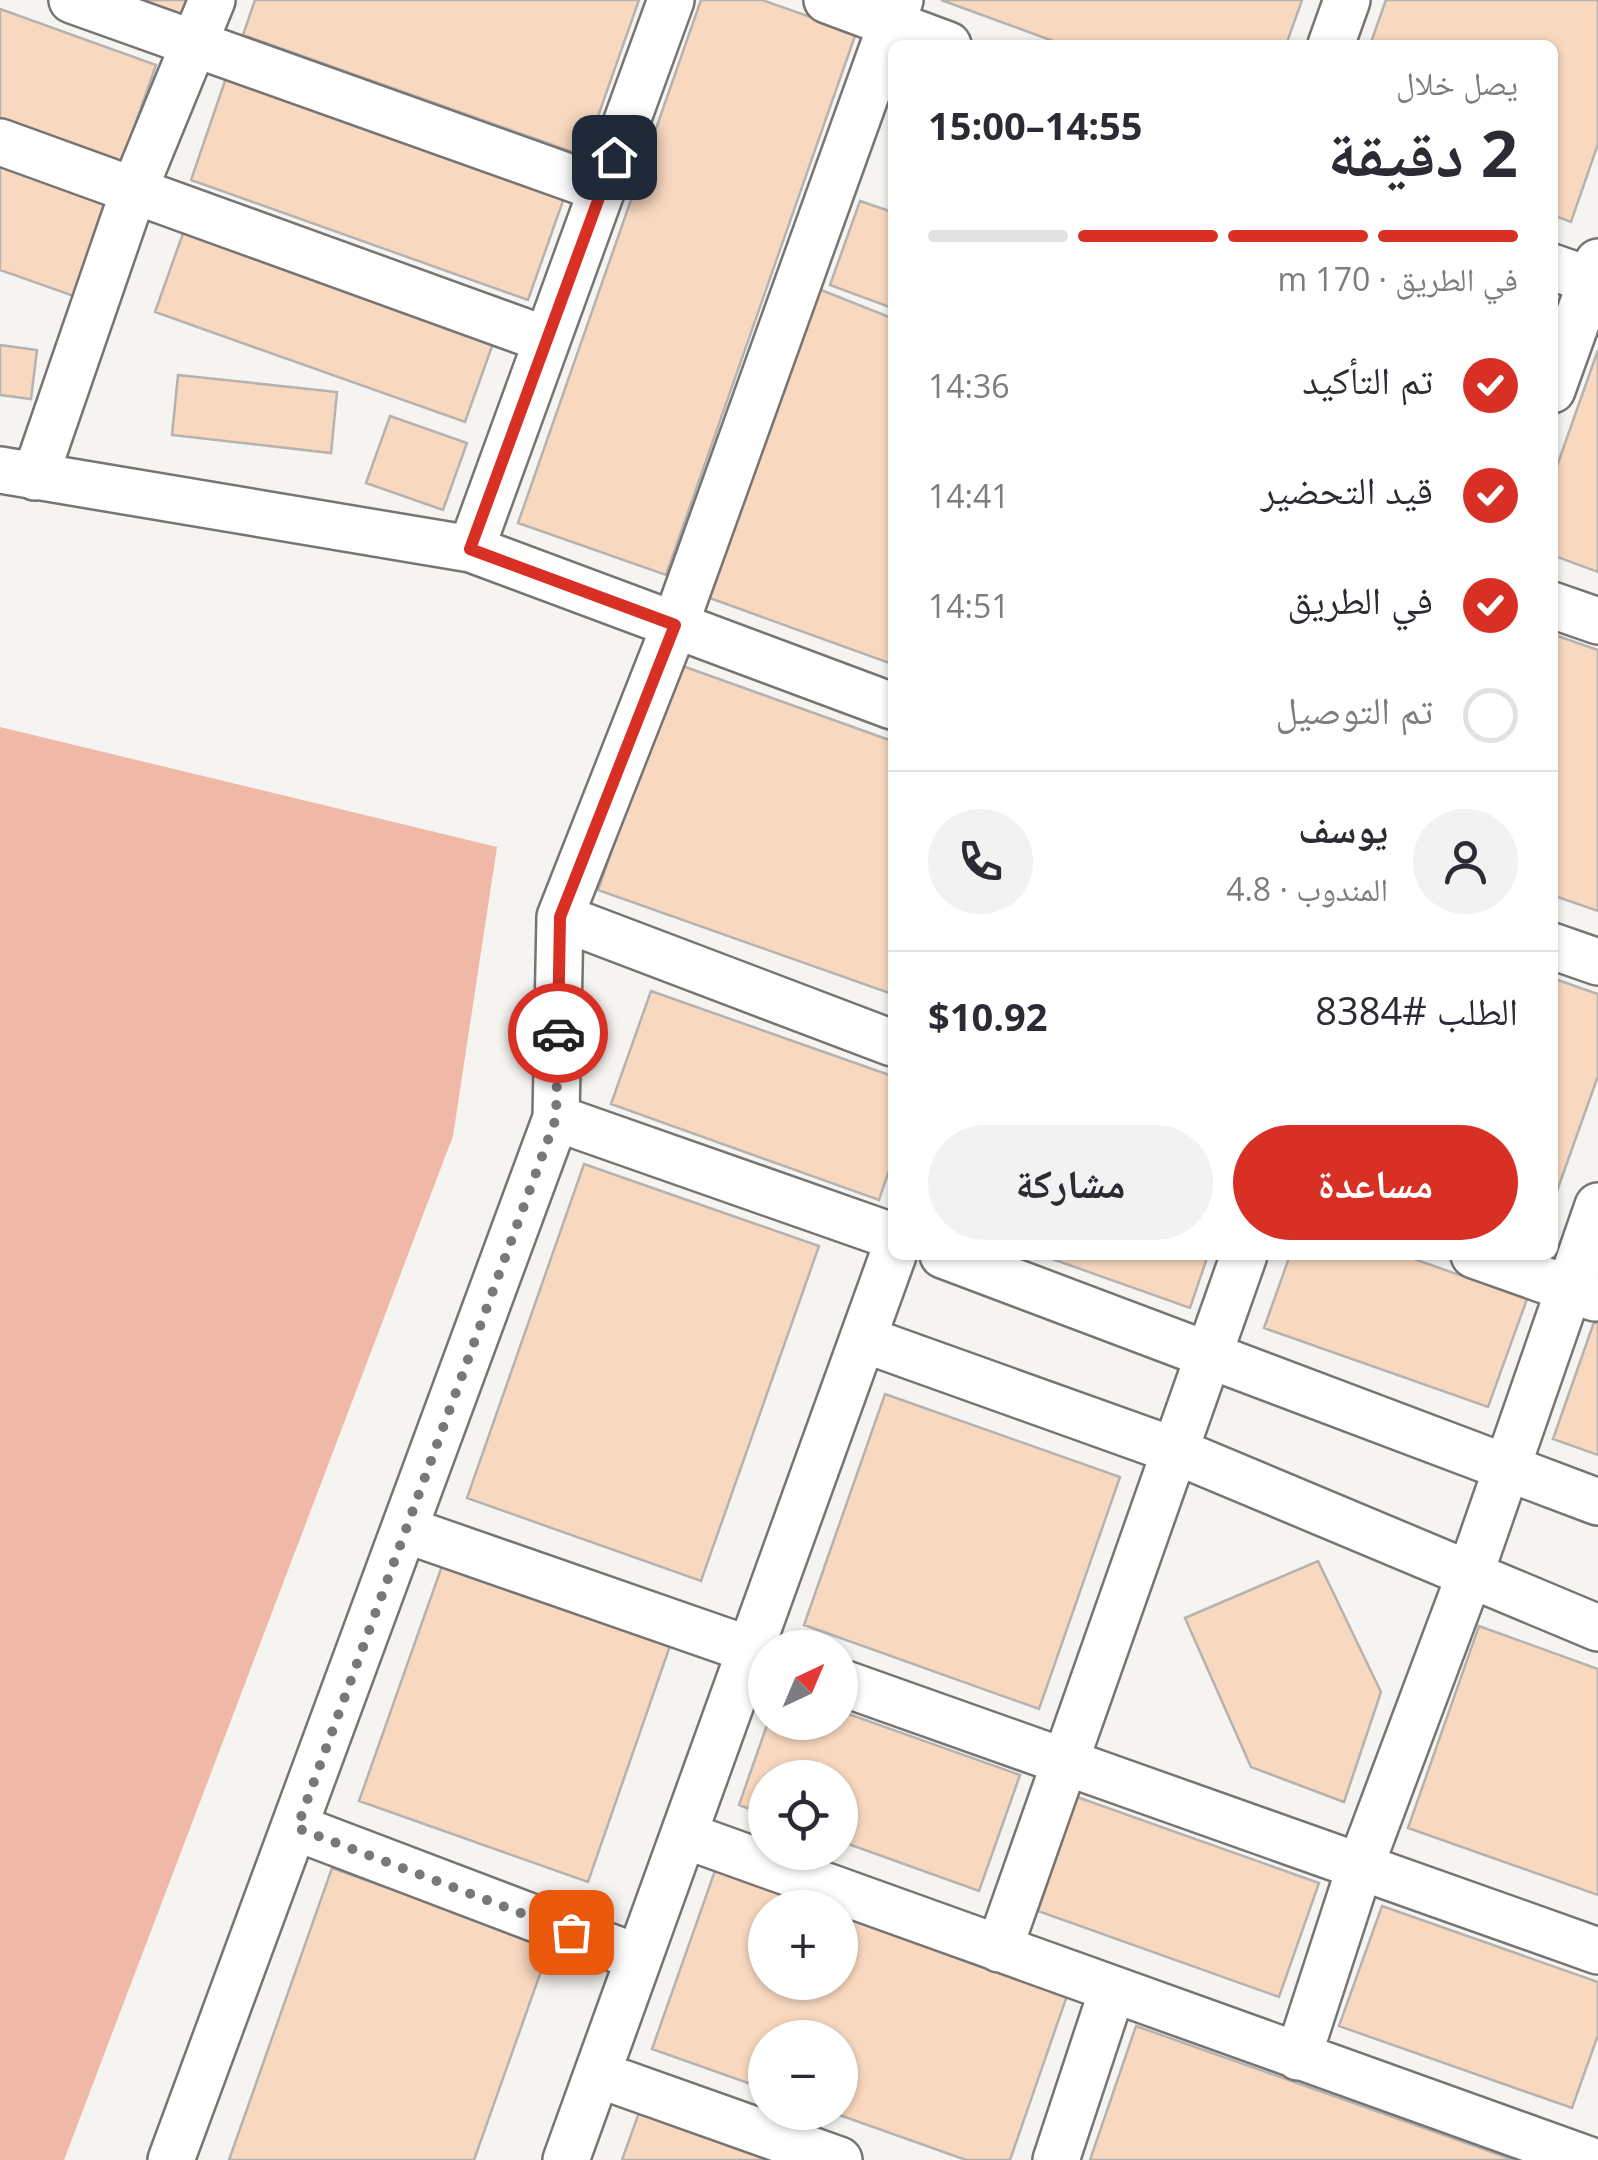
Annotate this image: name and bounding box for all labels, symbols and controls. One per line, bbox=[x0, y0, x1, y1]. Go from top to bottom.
text: يصل خلال bbox=[1396, 61, 1518, 104]
text: 14:55–15:00 bbox=[928, 99, 1143, 151]
text: 2 دقيقة bbox=[1327, 108, 1518, 196]
pin bbox=[572, 115, 657, 200]
icon: home bbox=[587, 130, 642, 185]
text: في الطريق · 170 m bbox=[1277, 257, 1518, 300]
text: تم التأكيد bbox=[1302, 353, 1433, 405]
icon: check bbox=[1463, 358, 1518, 413]
text: 14:36 bbox=[928, 364, 1010, 407]
text: قيد التحضير bbox=[1261, 463, 1433, 515]
icon: check bbox=[1463, 468, 1518, 523]
text: 14:41 bbox=[928, 474, 1010, 517]
text: في الطريق bbox=[1287, 573, 1433, 625]
icon: check bbox=[1463, 578, 1518, 633]
text: 14:51 bbox=[928, 584, 1010, 627]
text: تم التوصيل bbox=[1275, 683, 1433, 735]
text: يوسف bbox=[1298, 802, 1388, 854]
button: phone bbox=[928, 809, 1033, 914]
button: person bbox=[1413, 809, 1518, 914]
text: المندوب · 4.8 bbox=[1226, 867, 1388, 910]
courier bbox=[508, 983, 608, 1083]
text: الطلب #8384 bbox=[1315, 984, 1518, 1036]
text: $10.92 bbox=[928, 990, 1047, 1042]
icon: car bbox=[531, 1006, 586, 1061]
button: مشاركة bbox=[928, 1125, 1213, 1240]
button: مساعدة bbox=[1233, 1125, 1518, 1240]
north arrow bbox=[748, 1630, 858, 1740]
map controls bbox=[748, 1630, 858, 2130]
button: locate bbox=[748, 1760, 858, 1870]
pin bbox=[529, 1890, 614, 1975]
button: + bbox=[748, 1890, 858, 2000]
icon: bag bbox=[544, 1905, 599, 1960]
button: − bbox=[748, 2020, 858, 2130]

